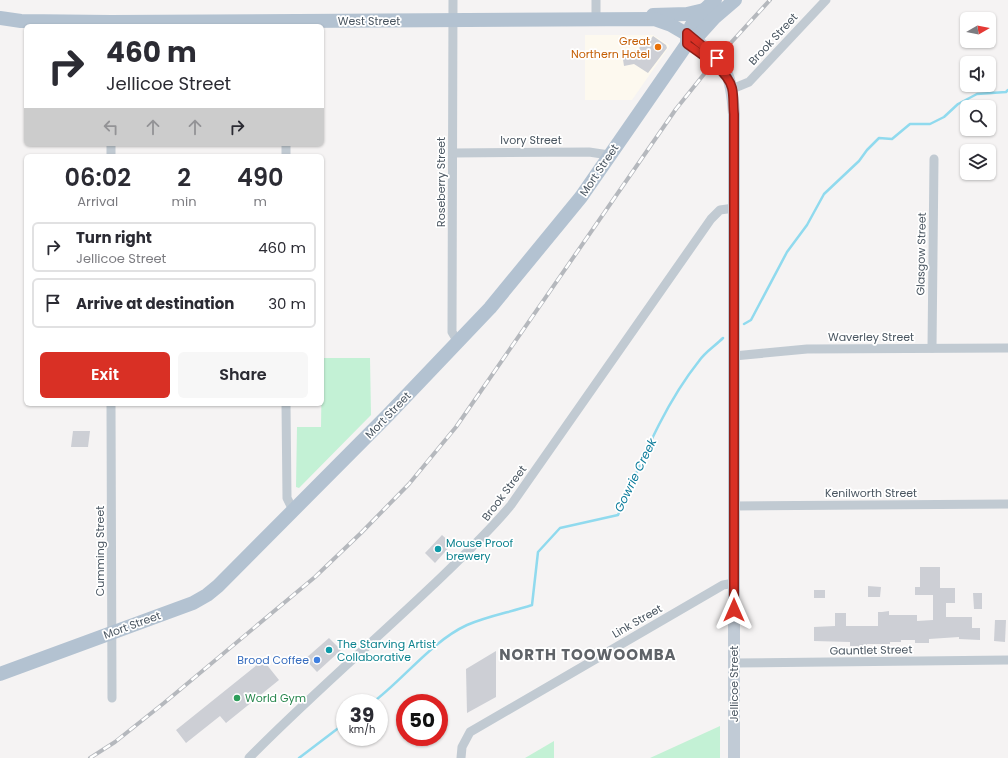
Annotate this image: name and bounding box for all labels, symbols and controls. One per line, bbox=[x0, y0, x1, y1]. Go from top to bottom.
street label: Brook Street bbox=[745, 10, 801, 68]
north arrow bbox=[960, 12, 996, 48]
map controls bbox=[960, 12, 996, 180]
street label: West Street bbox=[338, 13, 400, 29]
text: 460 m bbox=[106, 33, 197, 72]
place label: Great Northern Hotel bbox=[571, 33, 650, 62]
icon: right bbox=[40, 40, 92, 92]
pin bbox=[700, 41, 734, 75]
marker: Great Northern Hotel bbox=[653, 42, 663, 52]
icon: arrive bbox=[706, 47, 728, 69]
button: sound bbox=[960, 56, 996, 92]
text: Jellicoe Street bbox=[106, 71, 231, 96]
button: search bbox=[960, 100, 996, 136]
icon: left bbox=[100, 116, 122, 138]
icon: ahead bbox=[142, 116, 164, 138]
icon: ahead bbox=[184, 116, 206, 138]
icon: right bbox=[226, 116, 248, 138]
street label: Ivory Street bbox=[500, 132, 562, 148]
street label: Roseberry Street bbox=[433, 137, 449, 227]
street label: Mort Street bbox=[576, 141, 622, 199]
button: layers bbox=[960, 144, 996, 180]
text: 06:02 bbox=[65, 161, 131, 194]
text: 2 bbox=[177, 161, 191, 194]
text: 490 bbox=[237, 161, 283, 194]
text: Arrival bbox=[77, 192, 118, 211]
text: min bbox=[172, 192, 196, 211]
text: m bbox=[254, 192, 267, 211]
street label: Glasgow Street bbox=[912, 212, 930, 296]
text: Turn right bbox=[76, 227, 152, 248]
icon: right bbox=[42, 236, 64, 258]
text: 460 m bbox=[258, 237, 306, 258]
text: Jellicoe Street bbox=[76, 249, 166, 268]
icon: arrive bbox=[42, 292, 64, 314]
text: Arrive at destination bbox=[76, 293, 234, 314]
text: 30 m bbox=[268, 293, 306, 314]
street label: Waverley Street bbox=[828, 329, 914, 345]
button: Exit bbox=[40, 352, 170, 398]
button: Share bbox=[178, 352, 308, 398]
street label: Mort Street bbox=[361, 388, 415, 442]
water label: Gowrie Creek bbox=[610, 435, 661, 515]
street label: Brook Street bbox=[478, 462, 530, 524]
street label: Kenilworth Street bbox=[825, 485, 917, 501]
street label: Cumming Street bbox=[92, 506, 108, 596]
place label: Mouse Proof brewery bbox=[446, 535, 514, 564]
marker: Mouse Proof brewery bbox=[433, 544, 443, 554]
position arrow bbox=[713, 589, 755, 631]
street label: Link Street bbox=[609, 600, 665, 642]
street label: Mort Street bbox=[101, 607, 163, 643]
place label: The Starving Artist Collaborative bbox=[337, 636, 436, 665]
street label: Gauntlet Street bbox=[829, 641, 913, 659]
district label: NORTH TOOWOOMBA bbox=[499, 644, 677, 665]
marker: The Starving Artist Collaborative bbox=[324, 645, 334, 655]
street label: Jellicoe Street bbox=[726, 646, 742, 722]
place label: Brood Coffee bbox=[237, 652, 309, 668]
marker: Brood Coffee bbox=[312, 655, 322, 665]
place label: World Gym bbox=[245, 690, 306, 706]
marker: World Gym bbox=[232, 693, 242, 703]
speed limit sign: 50 bbox=[396, 694, 448, 746]
text: 39 bbox=[350, 701, 374, 729]
text: km/h bbox=[349, 722, 375, 737]

